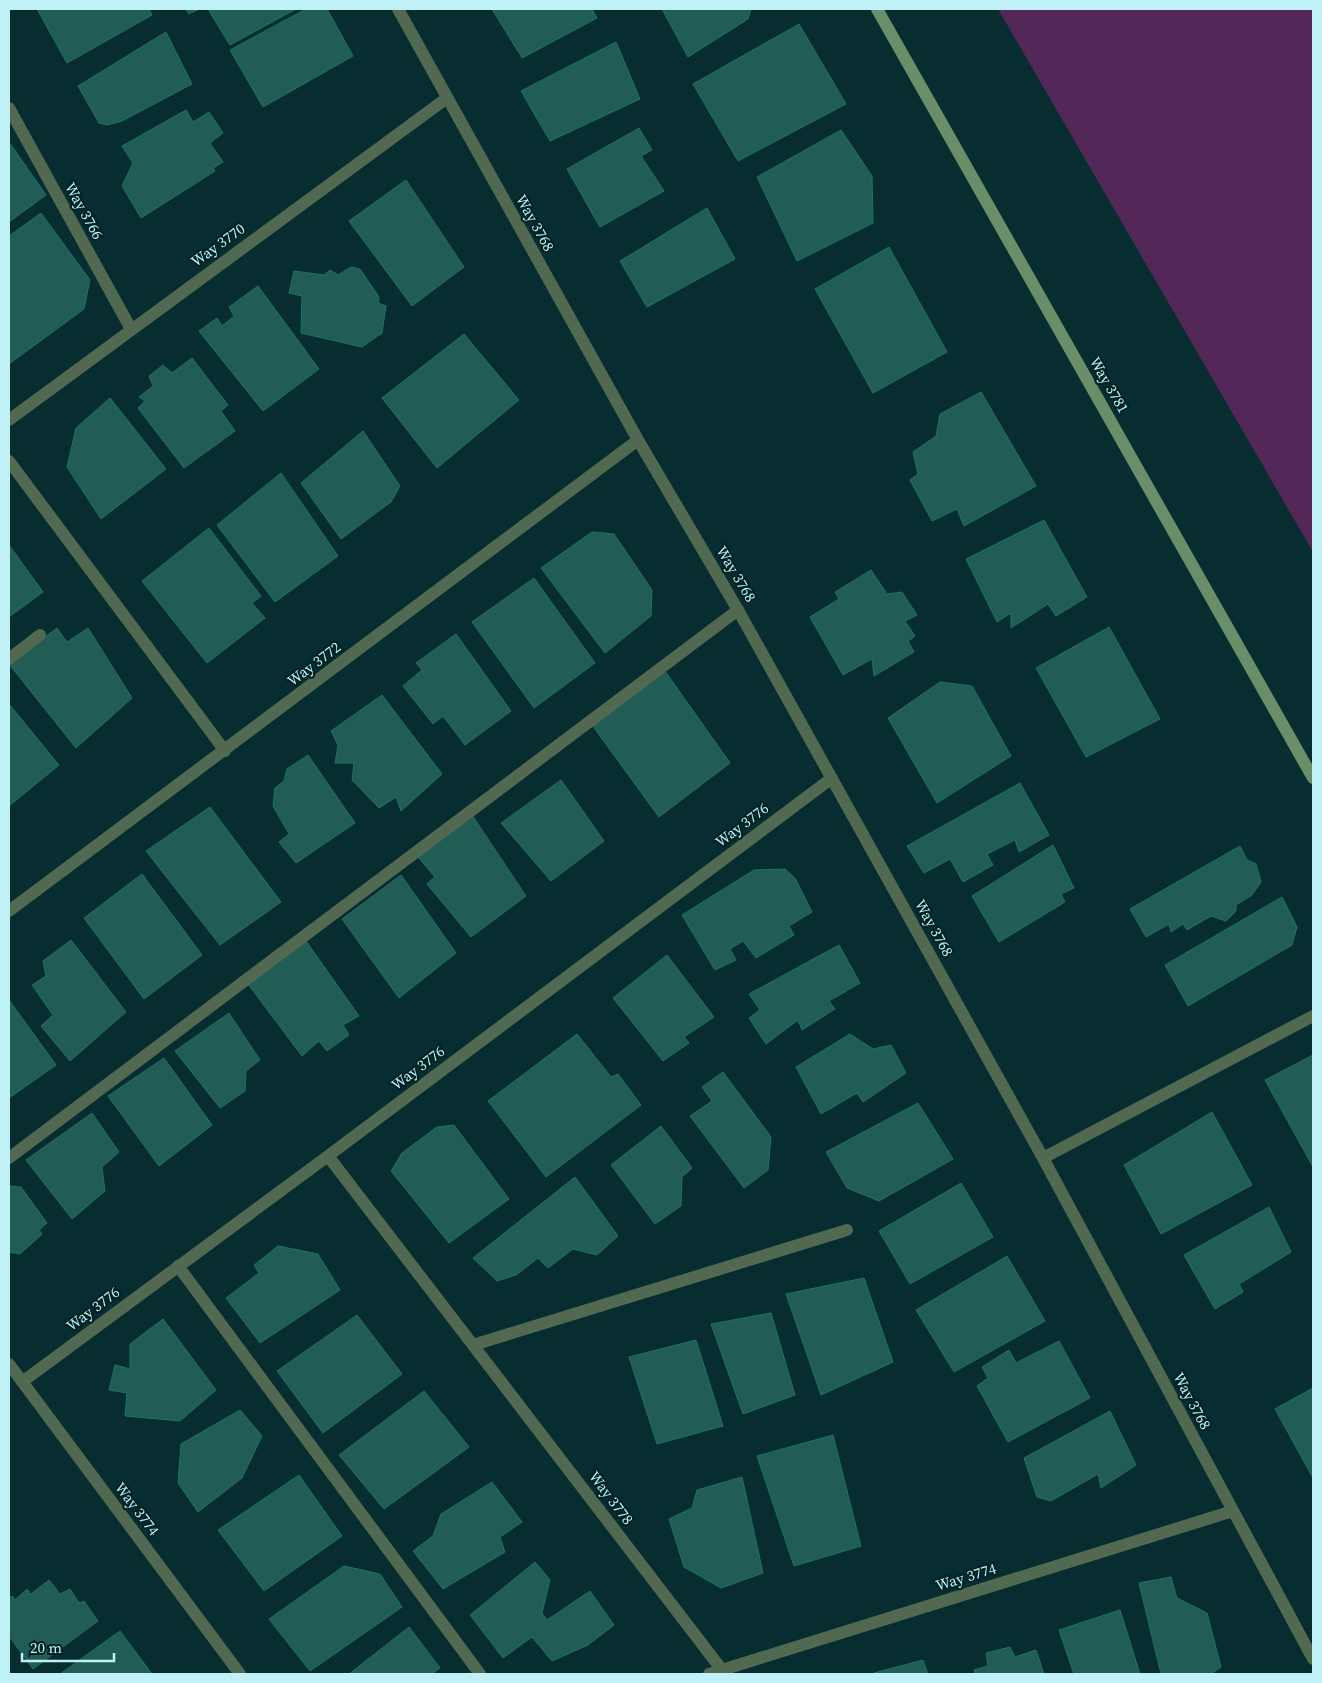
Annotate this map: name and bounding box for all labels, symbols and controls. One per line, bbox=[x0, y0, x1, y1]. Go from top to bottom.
street label: Way 3766 bbox=[60, 179, 109, 243]
street label: Way 3768 bbox=[511, 191, 560, 255]
street label: Way 3770 bbox=[186, 218, 249, 271]
street label: Way 3781 bbox=[1085, 353, 1134, 417]
street label: Way 3768 bbox=[711, 542, 761, 606]
street label: Way 3772 bbox=[283, 637, 345, 691]
street label: Way 3776 bbox=[711, 798, 773, 852]
street label: Way 3768 bbox=[910, 896, 959, 960]
street label: Way 3776 bbox=[387, 1041, 449, 1095]
street label: Way 3776 bbox=[62, 1282, 124, 1336]
street label: Way 3768 bbox=[1169, 1368, 1216, 1433]
street label: Way 3778 bbox=[584, 1467, 638, 1529]
street label: Way 3774 bbox=[110, 1478, 165, 1540]
street label: Way 3774 bbox=[933, 1557, 999, 1596]
scale bar bbox=[22, 1630, 115, 1662]
text: 20 m bbox=[30, 1637, 62, 1658]

